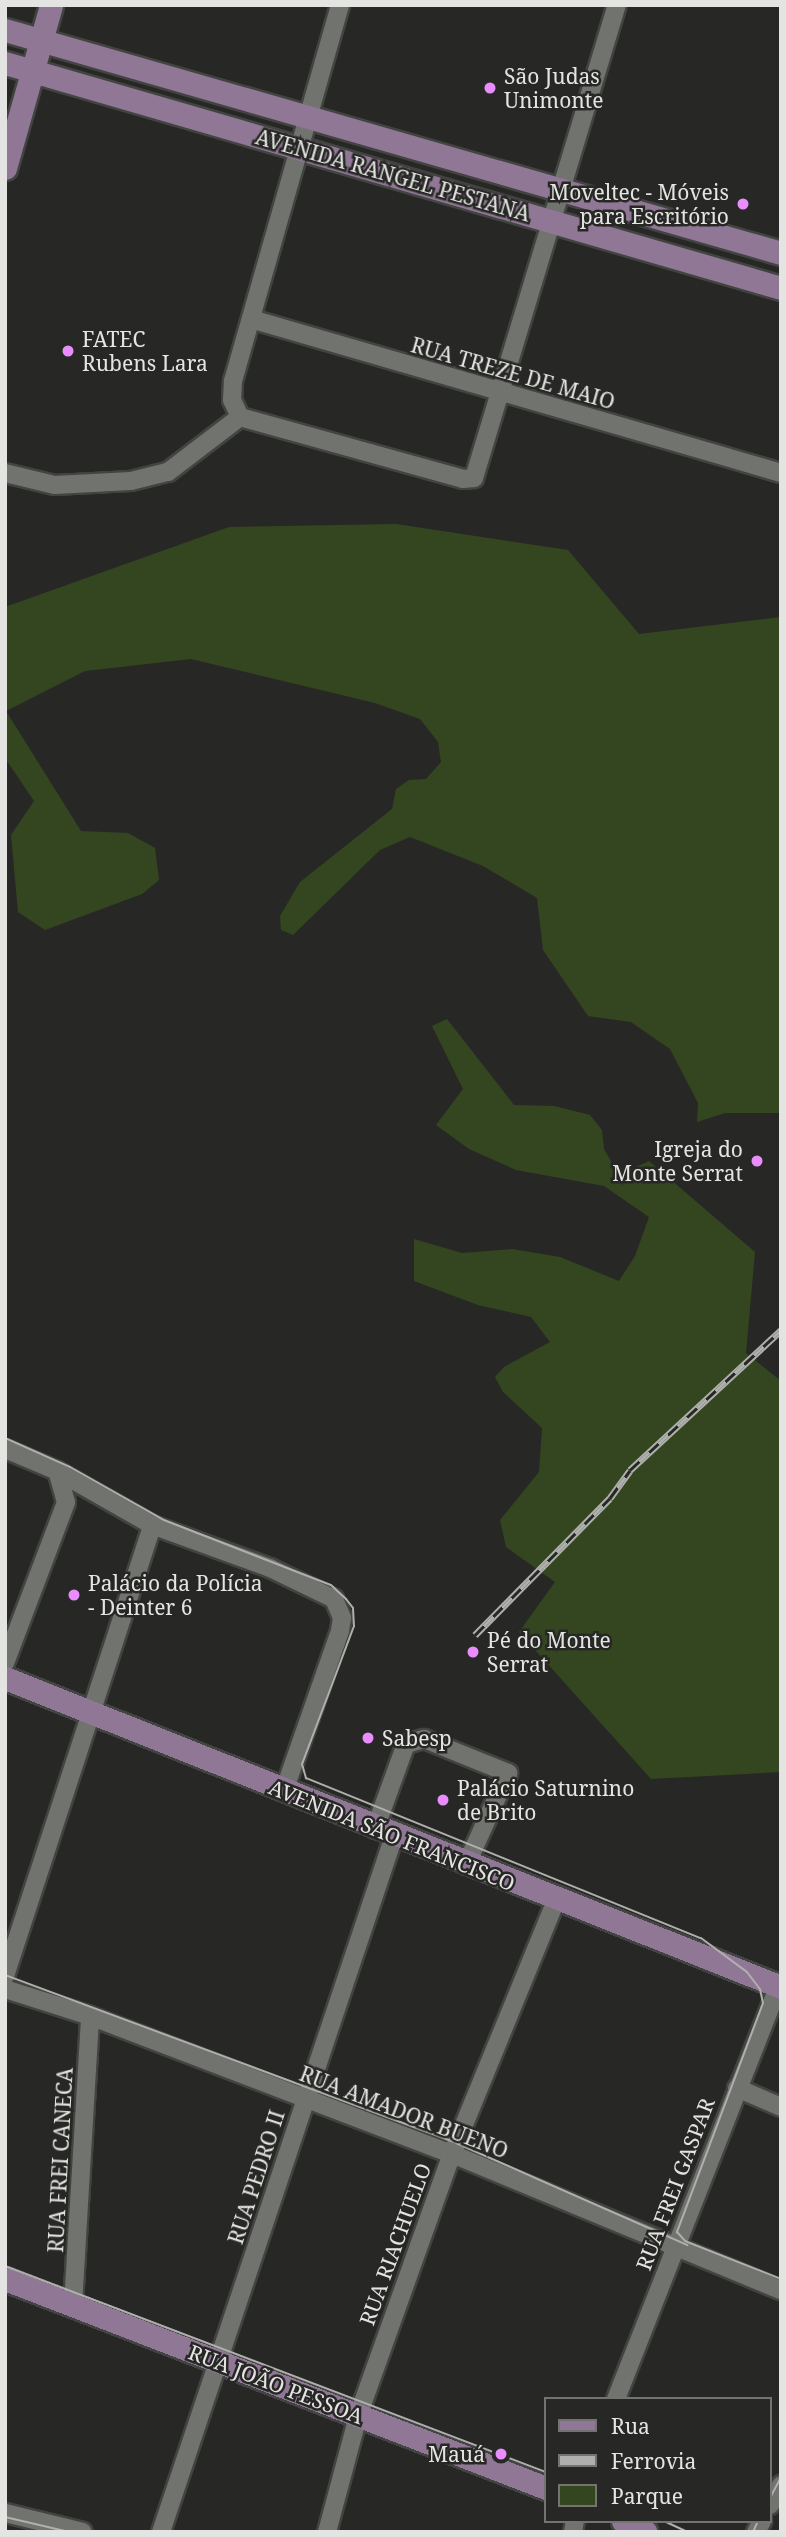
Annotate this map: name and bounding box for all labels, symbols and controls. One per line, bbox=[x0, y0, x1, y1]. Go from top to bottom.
place label: São Judas Unimonte bbox=[504, 63, 603, 113]
marker: São Judas Unimonte bbox=[482, 80, 498, 96]
street label: AVENIDA RANGEL PESTANA bbox=[253, 124, 533, 226]
place label: Moveltec - Móveis para Escritório bbox=[549, 179, 729, 229]
marker: Moveltec - Móveis para Escritório bbox=[735, 196, 751, 212]
place label: FATEC Rubens Lara bbox=[82, 326, 208, 376]
street label: RUA TREZE DE MAIO bbox=[408, 332, 618, 414]
marker: FATEC Rubens Lara bbox=[60, 343, 76, 359]
place label: Igreja do Monte Serrat bbox=[612, 1136, 743, 1186]
marker: Igreja do Monte Serrat bbox=[749, 1153, 765, 1169]
place label: Palácio da Polícia - Deinter 6 bbox=[88, 1570, 263, 1620]
marker: Palácio da Polícia - Deinter 6 bbox=[66, 1587, 82, 1603]
place label: Pé do Monte Serrat bbox=[487, 1627, 611, 1677]
marker: Pé do Monte Serrat bbox=[465, 1644, 481, 1660]
place label: Sabesp bbox=[382, 1725, 452, 1751]
marker: Sabesp bbox=[360, 1730, 376, 1746]
street label: AVENIDA SÃO FRANCISCO bbox=[265, 1774, 519, 1896]
place label: Palácio Saturnino de Brito bbox=[457, 1775, 634, 1825]
marker: Palácio Saturnino de Brito bbox=[435, 1792, 451, 1808]
street label: RUA AMADOR BUENO bbox=[296, 2061, 512, 2163]
street label: RUA FREI CANECA bbox=[43, 2067, 77, 2253]
street label: RUA FREI GASPAR bbox=[631, 2094, 719, 2274]
street label: RUA PEDRO II bbox=[222, 2107, 290, 2247]
street label: RUA RIACHUELO bbox=[354, 2159, 436, 2329]
street label: RUA JOÃO PESSOA bbox=[185, 2339, 367, 2429]
legend bbox=[544, 2397, 772, 2523]
text: Rua bbox=[611, 2412, 650, 2440]
place label: Mauá bbox=[428, 2441, 485, 2467]
marker: Mauá bbox=[491, 2444, 511, 2464]
text: Ferrovia bbox=[611, 2447, 696, 2475]
text: Parque bbox=[611, 2482, 683, 2510]

